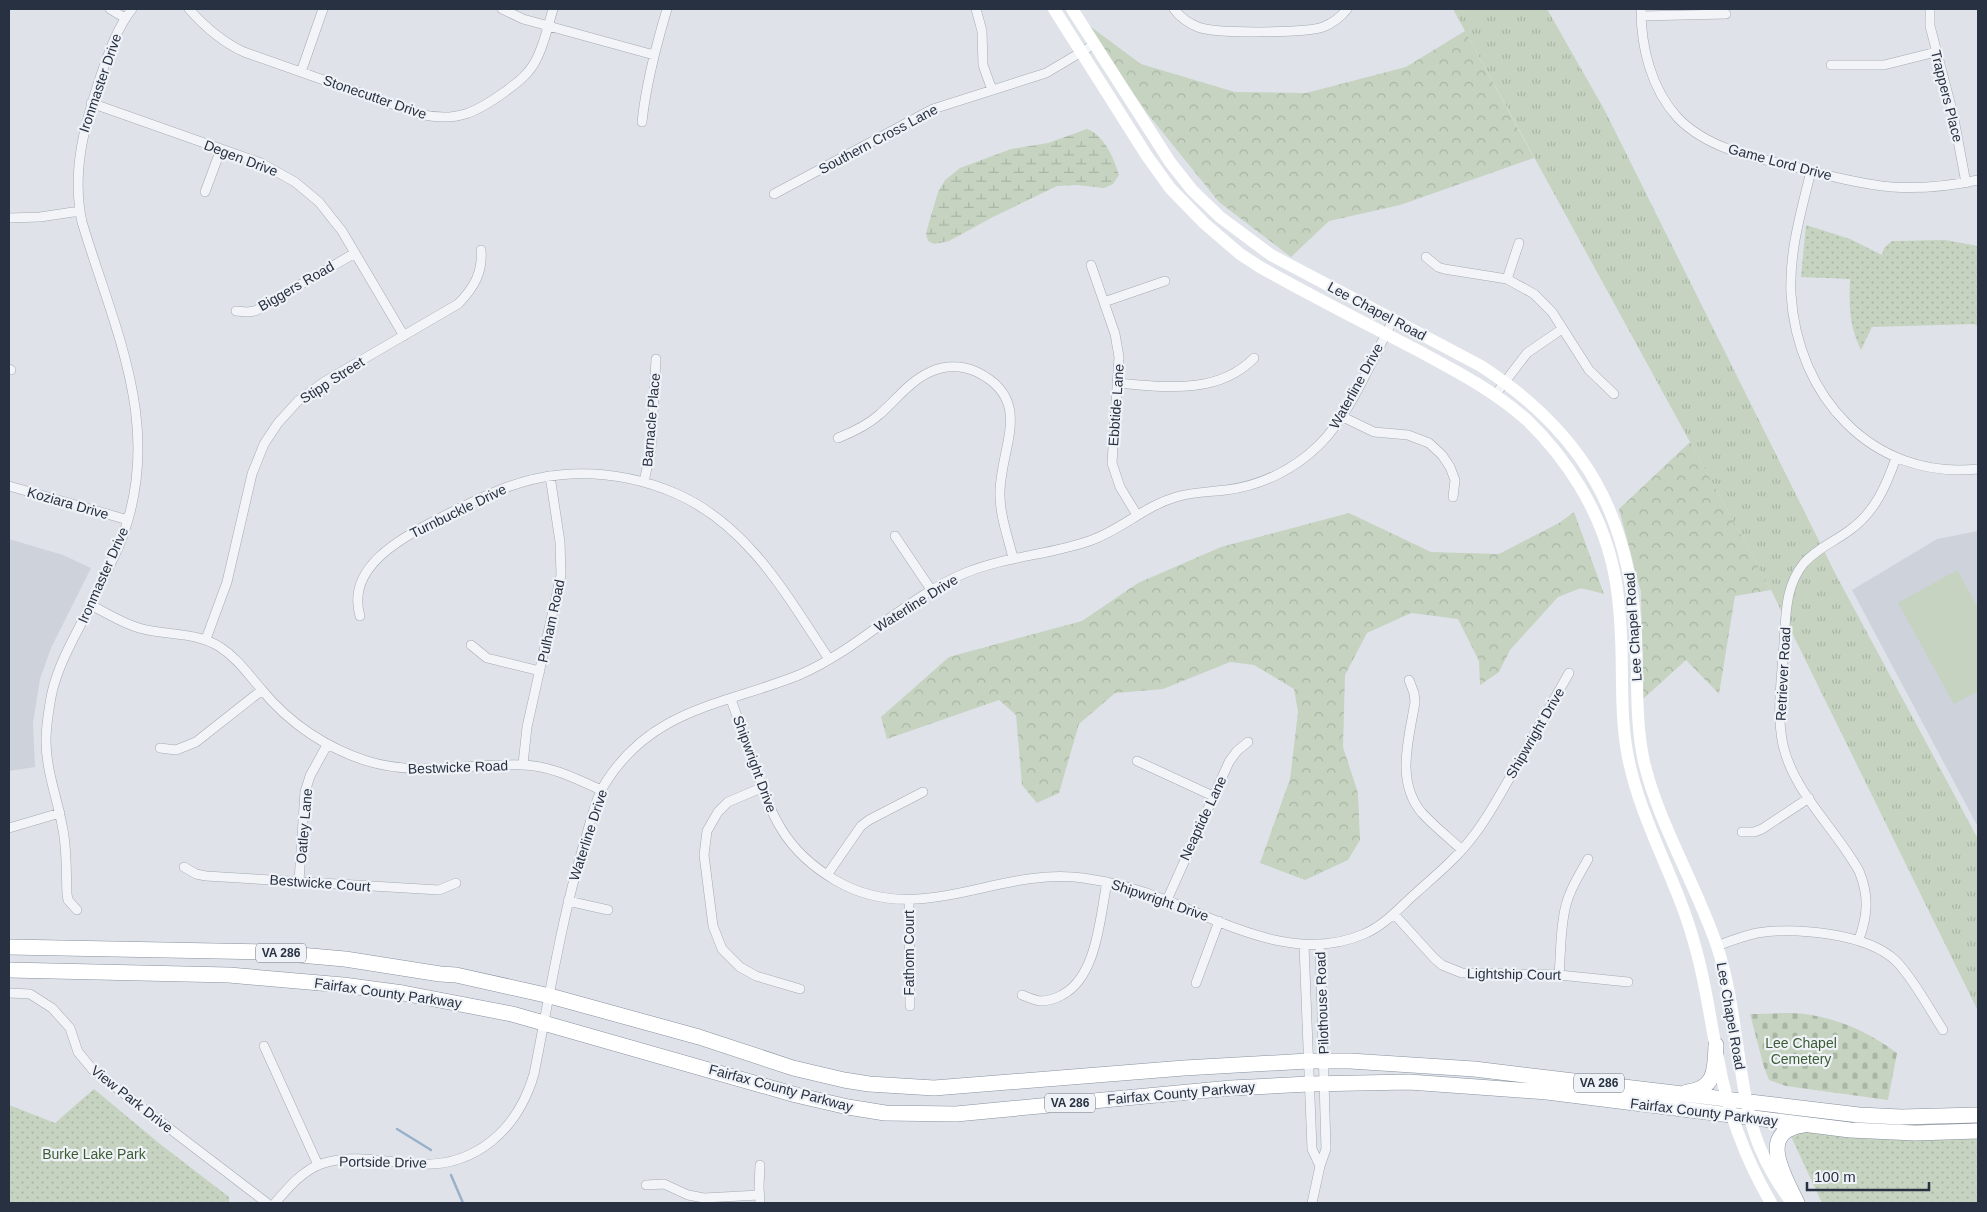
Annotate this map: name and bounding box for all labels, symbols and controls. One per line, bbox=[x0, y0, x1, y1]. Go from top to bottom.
street label: Ironmaster Drive bbox=[76, 31, 124, 135]
street label: Trappers Place bbox=[1928, 48, 1966, 144]
street label: Stonecutter Drive bbox=[321, 72, 429, 122]
street label: Southern Cross Lane bbox=[816, 101, 940, 177]
street label: Degen Drive bbox=[202, 137, 280, 179]
street label: Game Lord Drive bbox=[1726, 140, 1834, 184]
street label: Biggers Road bbox=[255, 258, 337, 314]
street label: Lee Chapel Road bbox=[1325, 278, 1429, 344]
street label: Waterline Drive bbox=[1326, 340, 1386, 431]
street label: Stipp Street bbox=[297, 353, 367, 407]
street label: Ebbtide Lane bbox=[1105, 363, 1127, 447]
street label: Barnacle Place bbox=[639, 372, 663, 468]
street label: Turnbuckle Drive bbox=[407, 481, 509, 541]
street label: Koziara Drive bbox=[25, 484, 111, 522]
street label: Ironmaster Drive bbox=[75, 524, 131, 626]
street label: Waterline Drive bbox=[871, 571, 961, 635]
street label: Lee Chapel Road bbox=[1621, 572, 1645, 682]
street label: Pulham Road bbox=[534, 578, 568, 664]
street label: Retriever Road bbox=[1773, 627, 1793, 721]
street label: Shipwright Drive bbox=[1503, 685, 1568, 781]
street label: Shipwright Drive bbox=[730, 713, 780, 815]
street label: Bestwicke Road bbox=[408, 757, 508, 777]
street label: Neaptide Lane bbox=[1177, 773, 1230, 863]
street label: Oatley Lane bbox=[293, 787, 315, 864]
street label: Waterline Drive bbox=[566, 787, 610, 883]
street label: Bestwicke Court bbox=[269, 871, 371, 895]
street label: Shipwright Drive bbox=[1109, 876, 1211, 924]
street label: Fathom Court bbox=[901, 910, 917, 996]
road number: VA 286 bbox=[256, 944, 306, 962]
street label: Pilothouse Road bbox=[1312, 951, 1332, 1055]
street label: Lee Chapel Road bbox=[1714, 961, 1748, 1071]
street label: Lightship Court bbox=[1467, 965, 1561, 983]
street label: Fairfax County Parkway bbox=[313, 975, 463, 1011]
park label: Lee Chapel Cemetery bbox=[1765, 1035, 1837, 1067]
street label: Fairfax County Parkway bbox=[707, 1061, 855, 1115]
street label: View Park Drive bbox=[88, 1062, 176, 1136]
road number: VA 286 bbox=[1574, 1074, 1624, 1092]
street label: Fairfax County Parkway bbox=[1106, 1079, 1256, 1107]
road number: VA 286 bbox=[1045, 1094, 1095, 1112]
street label: Fairfax County Parkway bbox=[1629, 1095, 1779, 1129]
park label: Burke Lake Park bbox=[42, 1146, 147, 1162]
street label: Portside Drive bbox=[339, 1153, 427, 1171]
scale bar bbox=[1807, 1160, 1930, 1192]
text: 100 m bbox=[1814, 1168, 1856, 1185]

